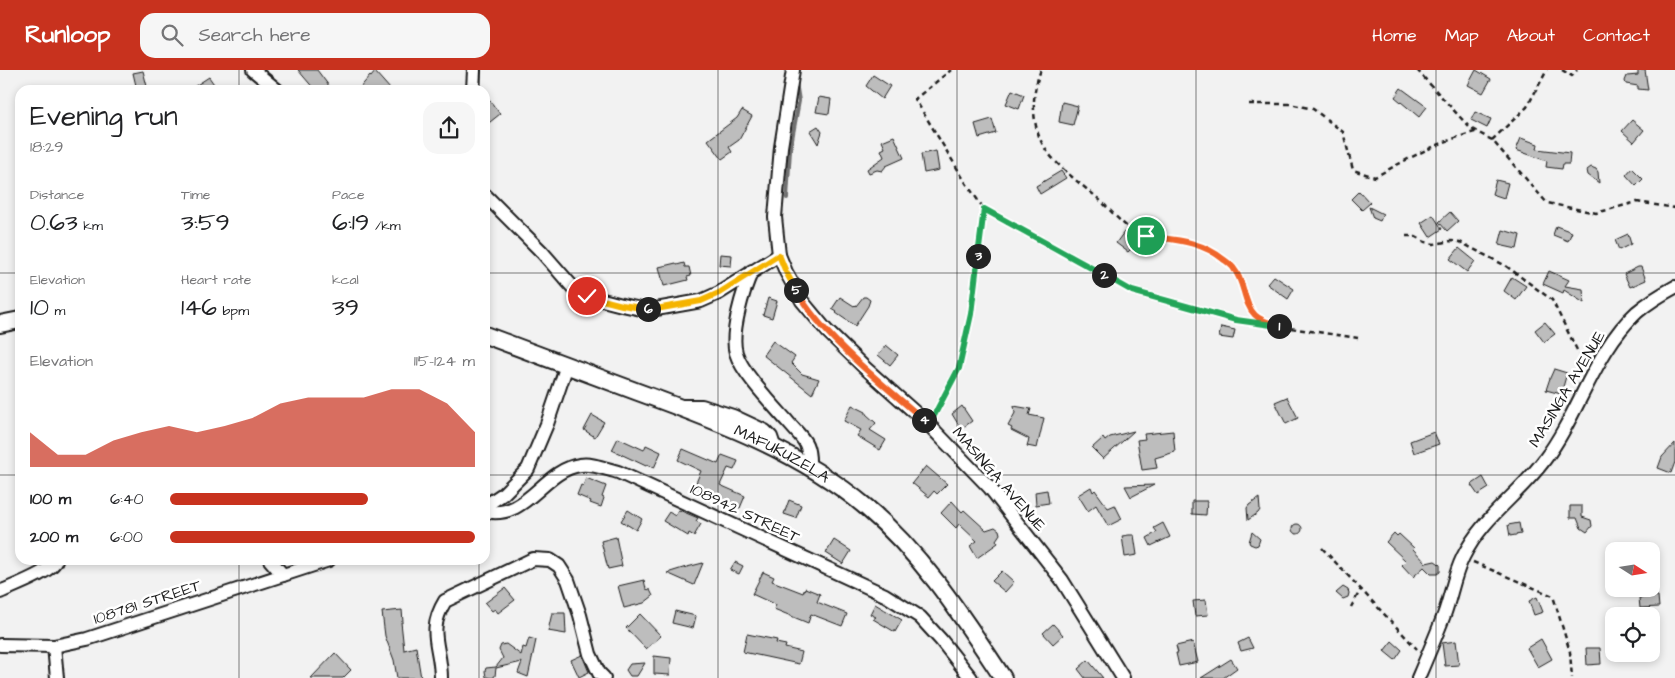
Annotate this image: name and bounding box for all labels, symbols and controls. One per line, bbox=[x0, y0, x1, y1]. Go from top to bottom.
search box bbox=[140, 13, 490, 58]
text: Runloop bbox=[25, 18, 110, 52]
icon: search bbox=[158, 21, 186, 49]
text: Search here bbox=[198, 22, 311, 49]
text: Home bbox=[1372, 23, 1417, 48]
text: Map bbox=[1445, 23, 1479, 48]
text: About bbox=[1507, 23, 1555, 48]
text: Contact bbox=[1583, 23, 1650, 48]
text: Evening run bbox=[30, 97, 178, 136]
button: share bbox=[423, 102, 475, 154]
text: 18:29 bbox=[30, 136, 63, 158]
text: Distance bbox=[30, 185, 84, 205]
text: Time bbox=[181, 185, 210, 205]
text: Pace bbox=[332, 185, 364, 205]
text: 0.63 bbox=[30, 205, 78, 240]
text: 3:59 bbox=[181, 205, 230, 240]
text: 6:19 bbox=[332, 205, 369, 240]
pin bbox=[1125, 215, 1167, 257]
text: km bbox=[78, 216, 103, 236]
text: /km bbox=[369, 216, 401, 236]
icon: arrive bbox=[1132, 222, 1160, 250]
pin: 3 bbox=[966, 244, 990, 268]
text: 3 bbox=[975, 246, 982, 266]
pin: 2 bbox=[1092, 262, 1116, 288]
text: 2 bbox=[1100, 265, 1109, 285]
text: Elevation bbox=[30, 270, 85, 290]
text: Heart rate bbox=[181, 270, 251, 290]
text: kcal bbox=[332, 270, 359, 290]
pin bbox=[566, 275, 608, 317]
pin: 5 bbox=[784, 278, 808, 302]
text: 5 bbox=[792, 280, 801, 300]
icon: check bbox=[573, 282, 601, 310]
text: 10 bbox=[30, 290, 49, 325]
text: 146 bbox=[181, 290, 217, 325]
text: 39 bbox=[332, 290, 359, 325]
pin: 6 bbox=[636, 296, 660, 322]
text: 6 bbox=[644, 299, 653, 319]
text: m bbox=[49, 301, 66, 321]
text: bpm bbox=[217, 301, 249, 321]
pin: 1 bbox=[1266, 314, 1292, 338]
text: 1 bbox=[1279, 316, 1280, 336]
street label: MASINGA AVENUE bbox=[1524, 326, 1611, 451]
text: Elevation bbox=[30, 350, 93, 372]
text: 115–124 m bbox=[414, 350, 475, 372]
pin: 4 bbox=[912, 408, 936, 432]
text: 4 bbox=[920, 410, 929, 430]
street label: MAFUKUZELA bbox=[730, 419, 834, 488]
street label: MASINGA AVENUE bbox=[947, 422, 1051, 536]
street label: 108942 STREET bbox=[687, 478, 803, 548]
text: 100 m bbox=[30, 488, 71, 510]
text: 6:40 bbox=[110, 488, 144, 510]
text: 200 m bbox=[30, 526, 78, 548]
text: 6:00 bbox=[110, 526, 143, 548]
north arrow bbox=[1605, 542, 1660, 598]
map controls bbox=[1605, 542, 1660, 662]
street label: 108781 STREET bbox=[90, 574, 204, 630]
button: locate bbox=[1605, 607, 1660, 662]

